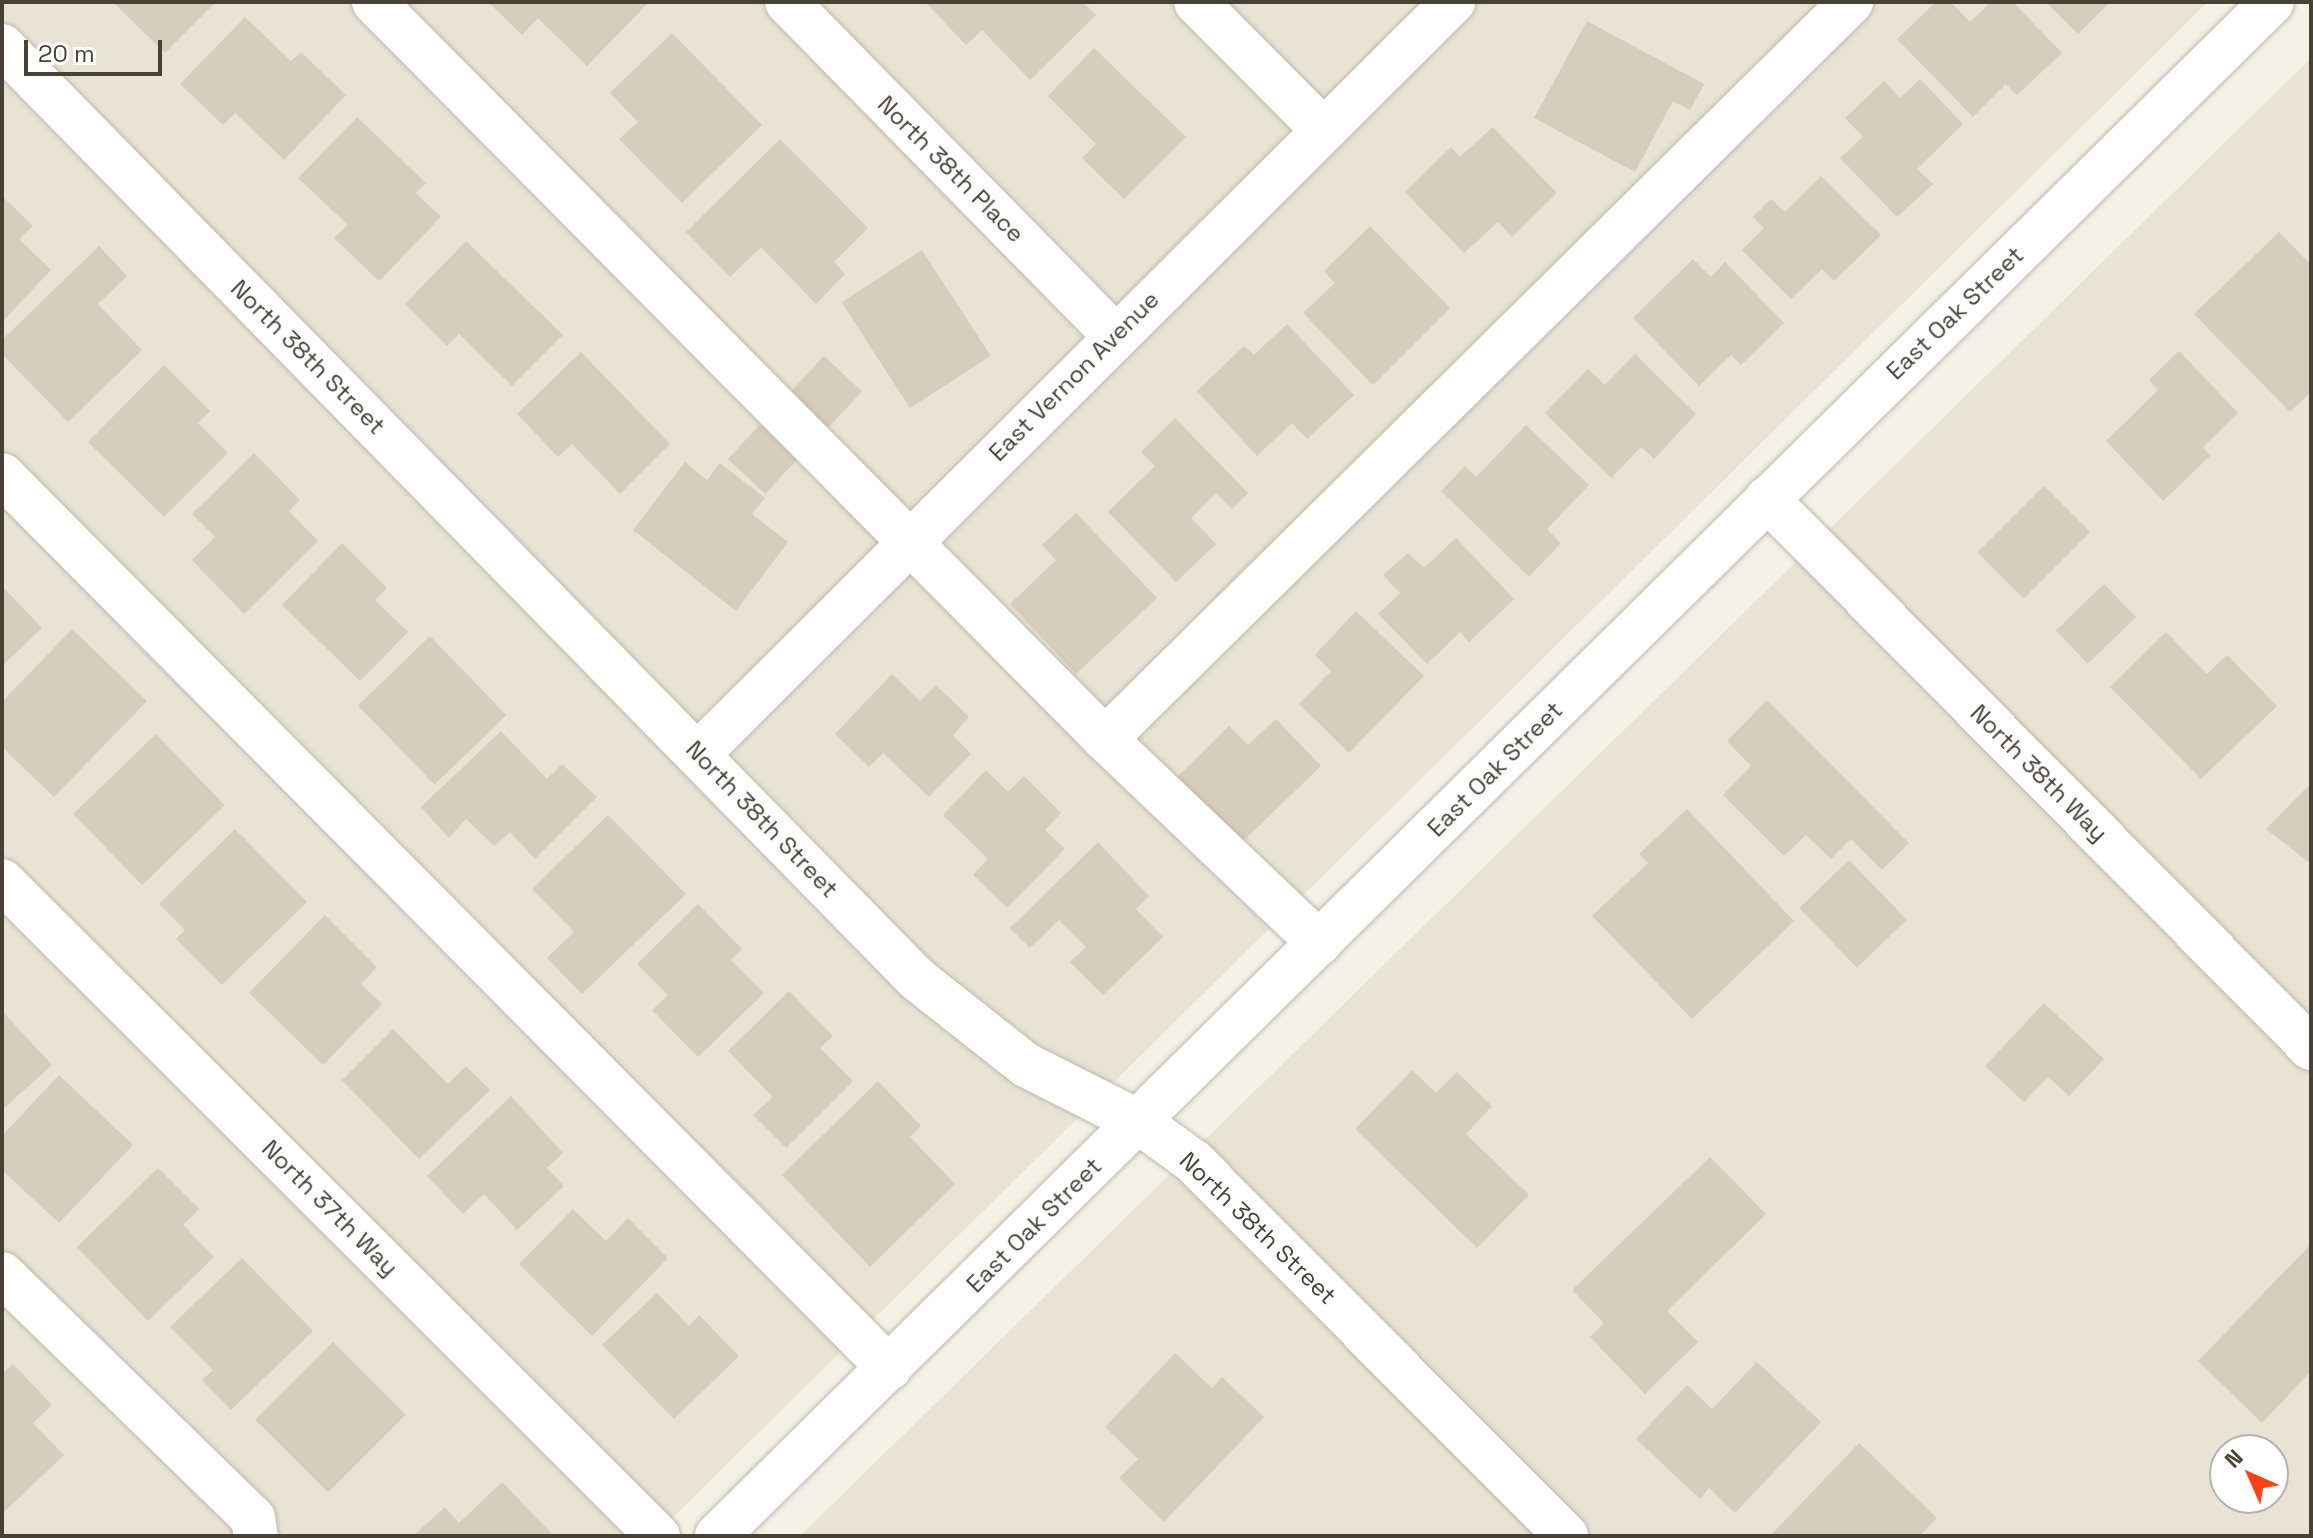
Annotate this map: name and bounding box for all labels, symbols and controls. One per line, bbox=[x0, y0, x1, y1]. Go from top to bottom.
scale bar bbox=[28, 24, 166, 74]
text: 20 m bbox=[38, 38, 95, 69]
street label: North 38th Place bbox=[872, 90, 1030, 248]
street label: East Oak Street bbox=[1881, 240, 2029, 386]
street label: North 38th Street bbox=[225, 274, 391, 440]
street label: East Vernon Avenue bbox=[983, 285, 1165, 467]
street label: East Oak Street bbox=[1422, 696, 1568, 842]
street label: North 38th Way bbox=[1964, 698, 2114, 848]
street label: North 38th Street bbox=[680, 735, 844, 903]
street label: North 37th Way bbox=[256, 1134, 404, 1282]
street label: North 38th Street bbox=[1174, 1146, 1342, 1310]
street label: East Oak Street bbox=[961, 1152, 1107, 1298]
north arrow bbox=[2209, 1434, 2289, 1514]
text: N bbox=[2218, 1443, 2249, 1474]

